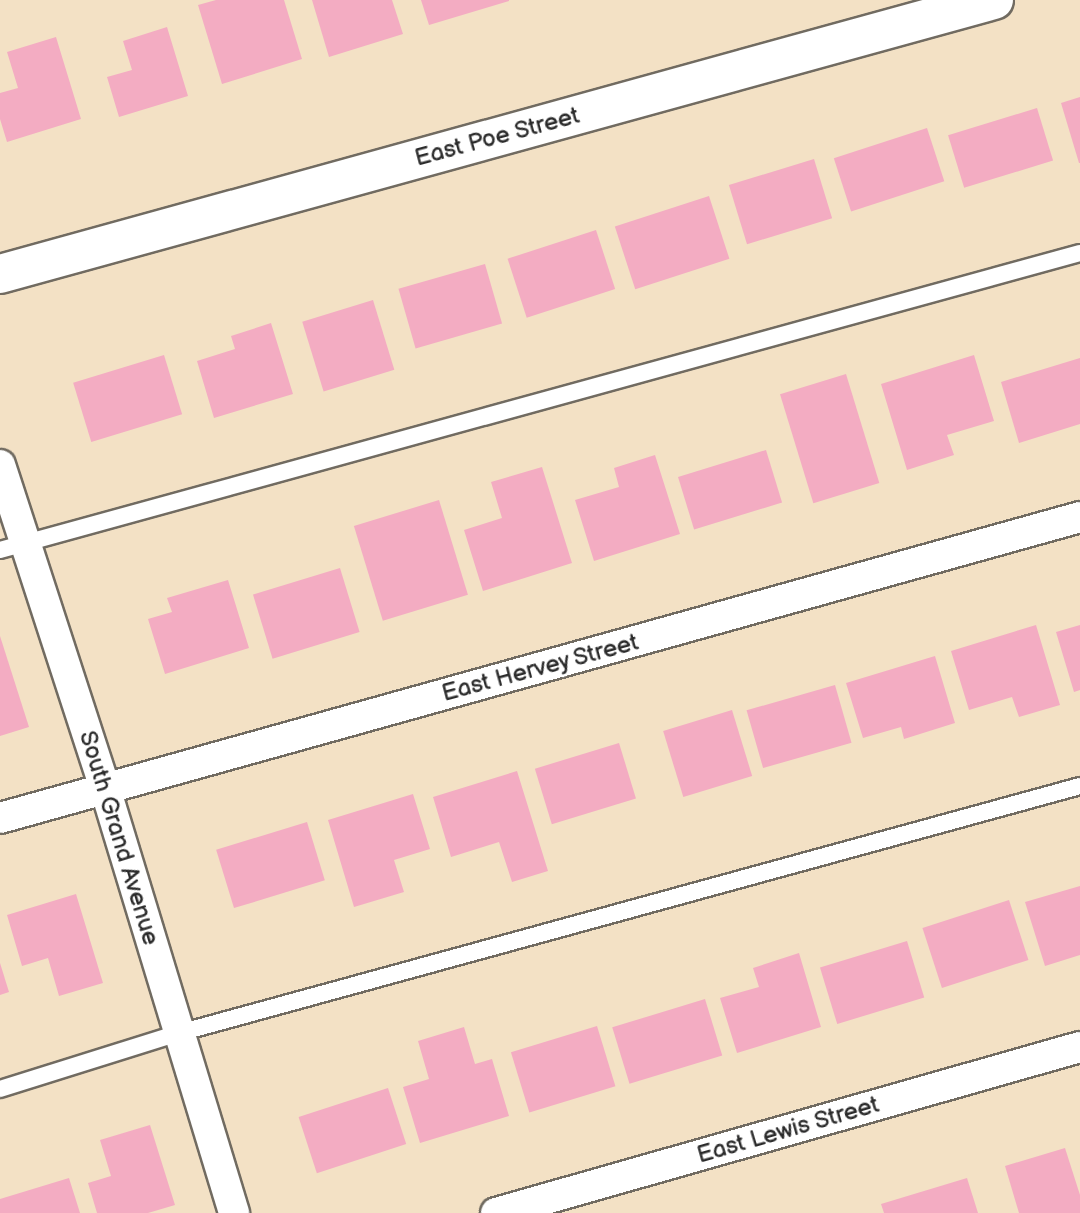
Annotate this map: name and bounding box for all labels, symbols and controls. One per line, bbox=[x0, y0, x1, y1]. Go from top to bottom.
street label: East Poe Street bbox=[411, 101, 583, 173]
street label: East Hervey Street bbox=[438, 628, 642, 708]
street label: South Grand Avenue bbox=[73, 727, 165, 949]
street label: East Lewis Street bbox=[693, 1090, 883, 1170]

